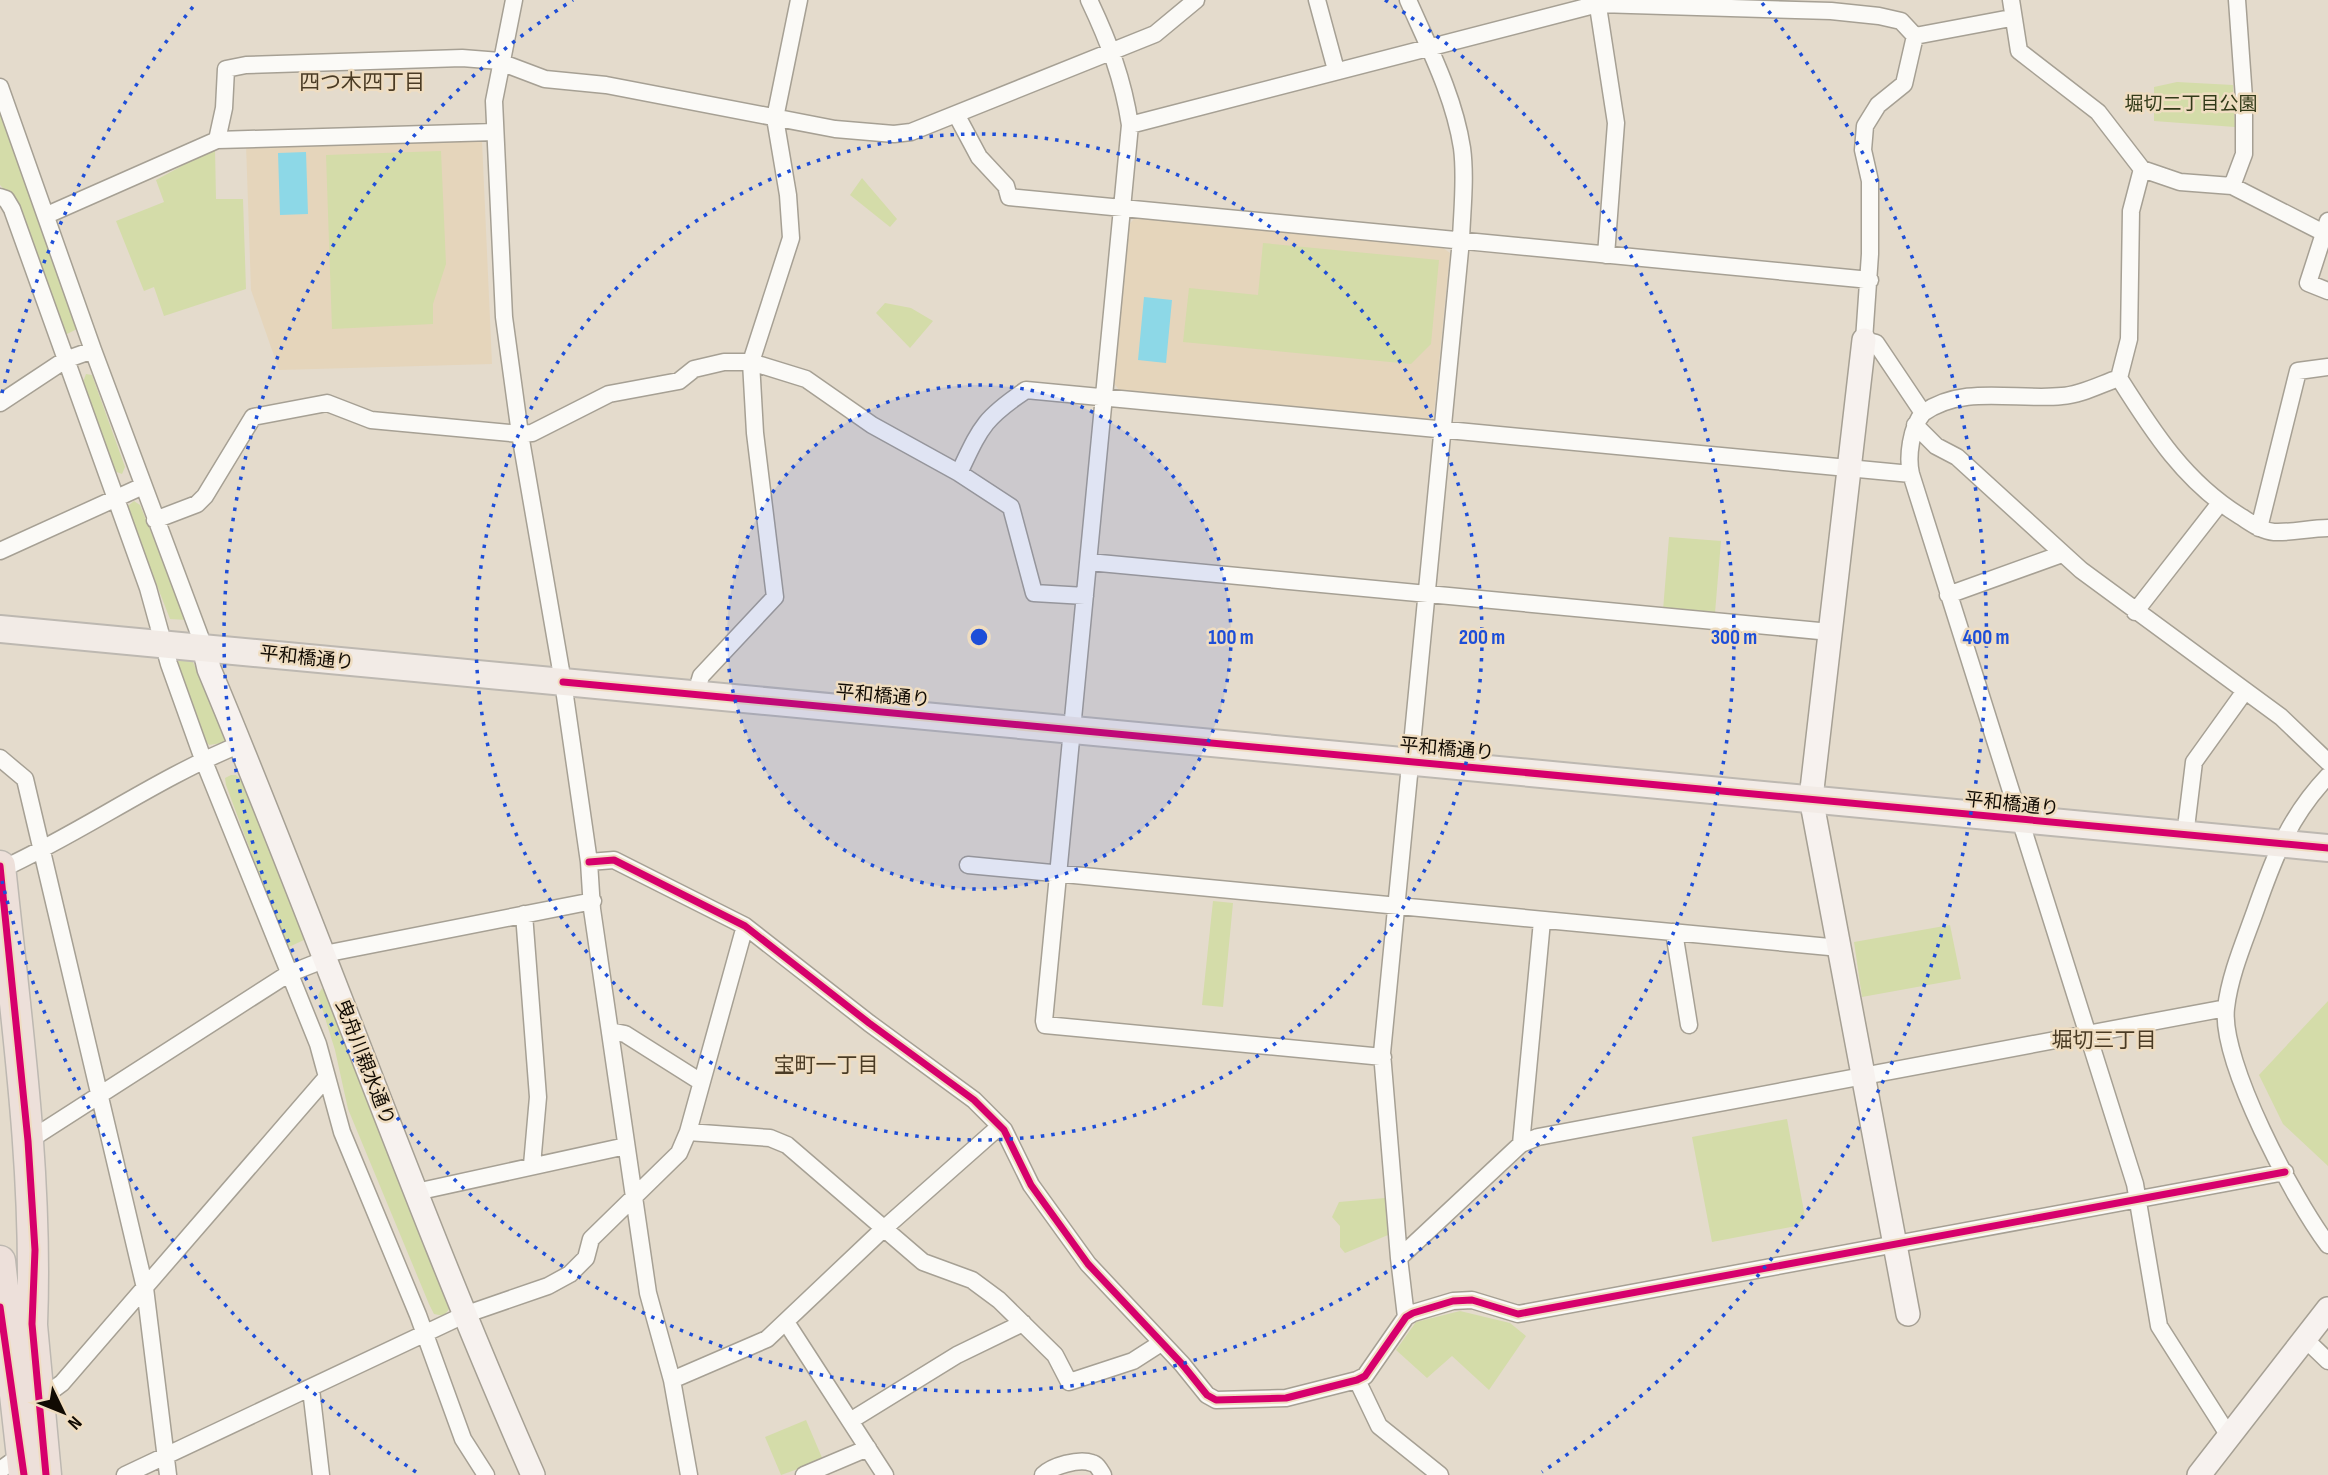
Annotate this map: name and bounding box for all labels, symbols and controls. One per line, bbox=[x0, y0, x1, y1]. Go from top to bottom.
district label: 四つ木四丁目 bbox=[299, 70, 425, 95]
park label: 堀切二丁目公園 bbox=[2124, 93, 2258, 116]
centre of rings bbox=[967, 625, 991, 649]
text: 100 m bbox=[1208, 625, 1254, 650]
text: 200 m bbox=[1459, 625, 1505, 650]
text: 300 m bbox=[1711, 625, 1757, 650]
text: 400 m bbox=[1963, 625, 2009, 650]
street label: 平和橋通り bbox=[258, 642, 355, 675]
street label: 平和橋通り bbox=[835, 681, 931, 712]
street label: 平和橋通り bbox=[1399, 734, 1495, 765]
street label: 平和橋通り bbox=[1963, 788, 2060, 821]
street label: 曳舟川親水通り bbox=[330, 996, 399, 1129]
district label: 堀切三丁目 bbox=[2052, 1028, 2157, 1053]
district label: 宝町一丁目 bbox=[774, 1053, 879, 1078]
north arrow bbox=[28, 1377, 98, 1447]
text: N bbox=[62, 1411, 86, 1434]

